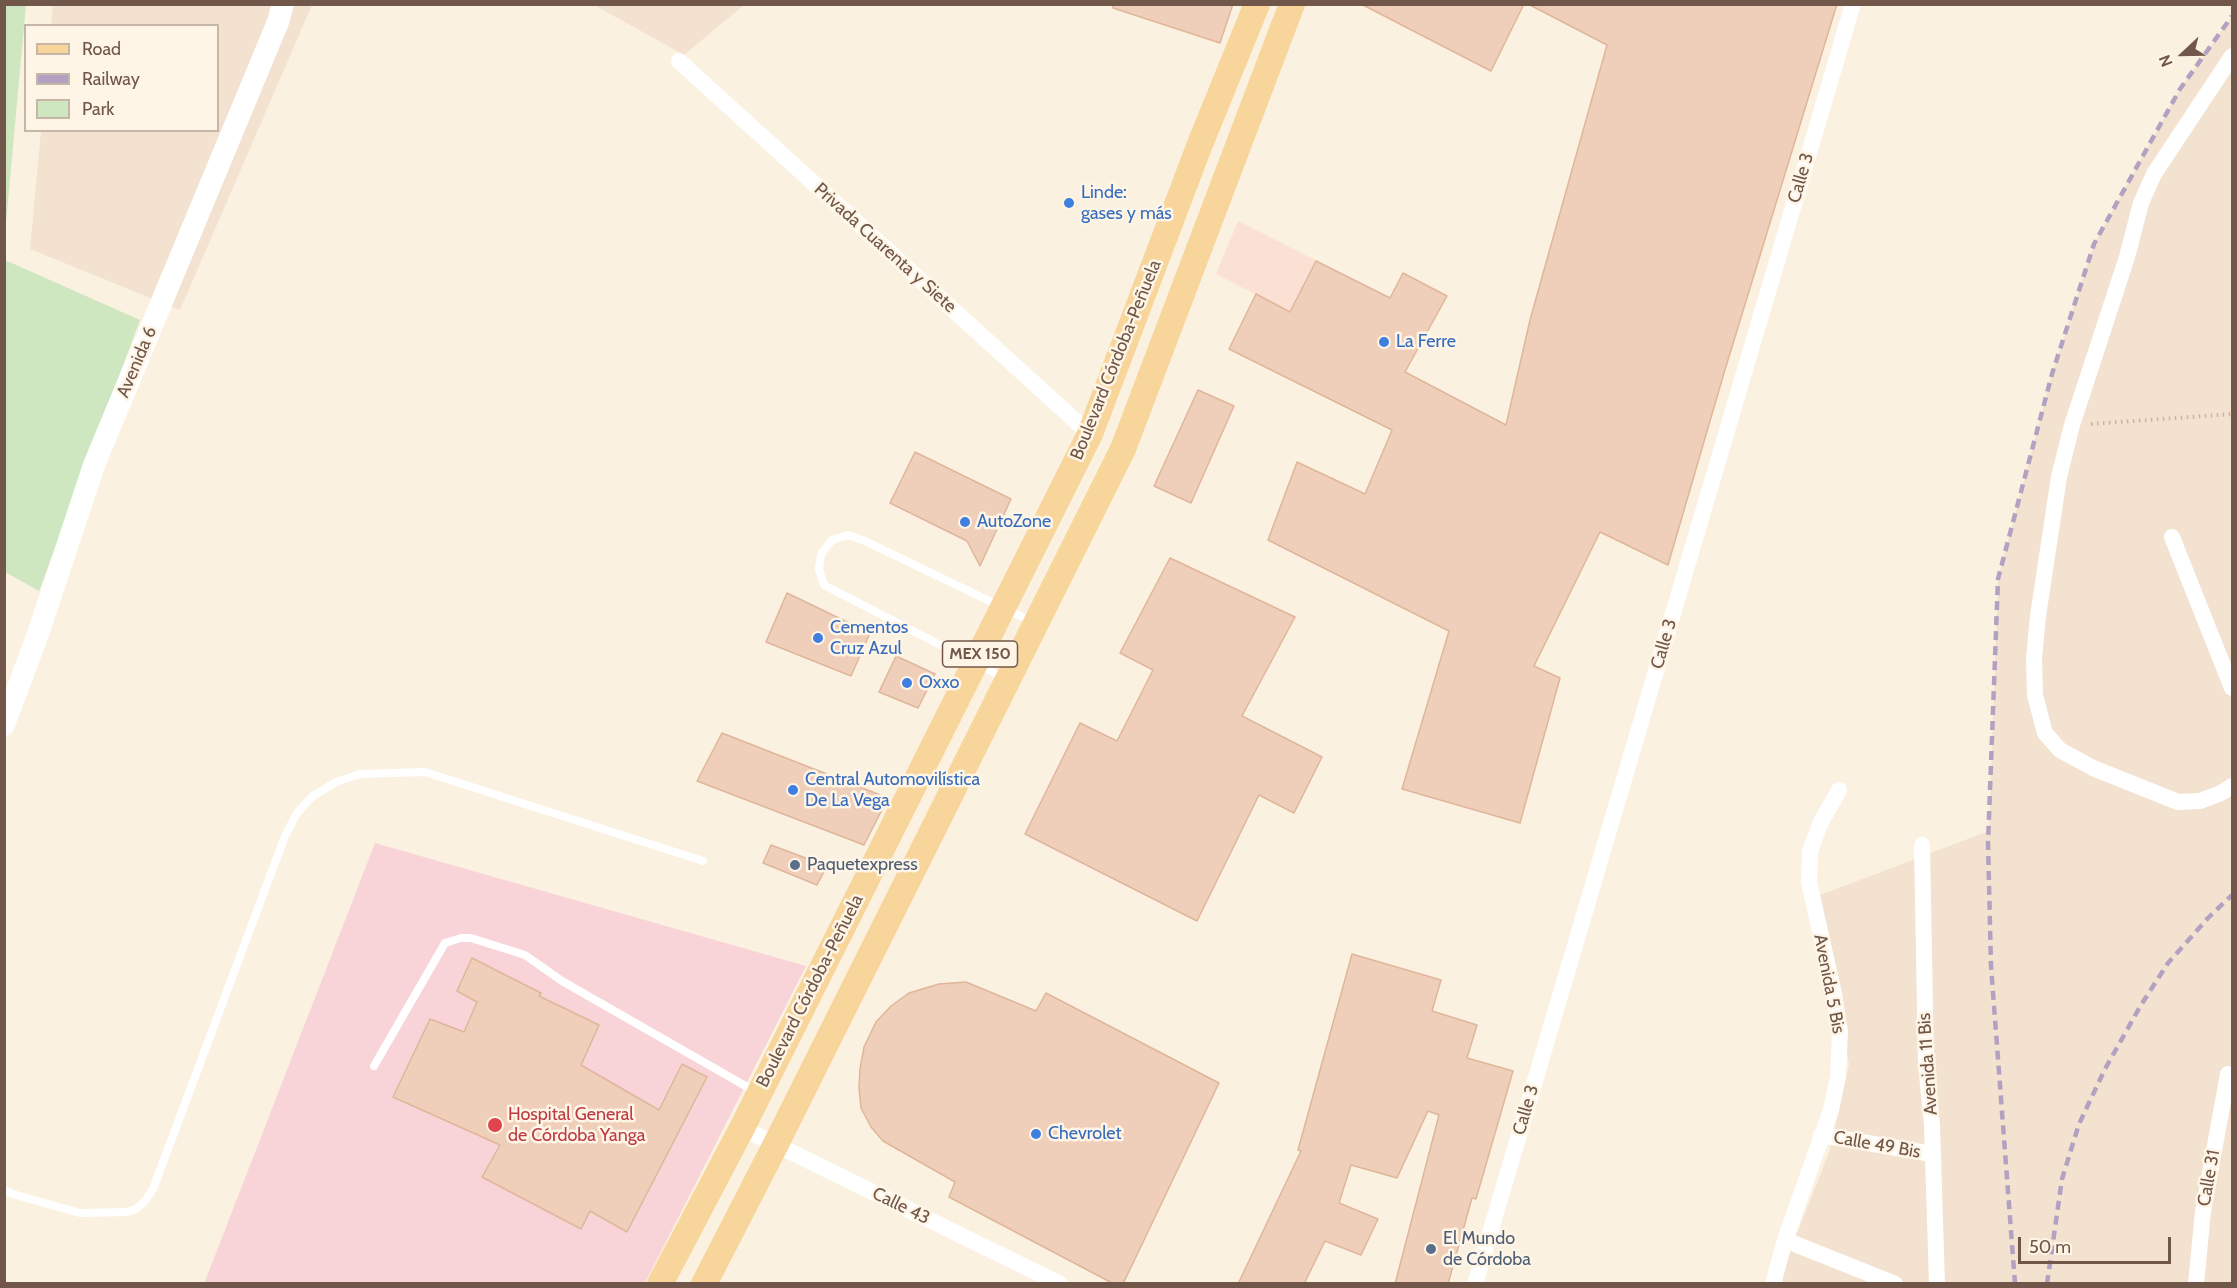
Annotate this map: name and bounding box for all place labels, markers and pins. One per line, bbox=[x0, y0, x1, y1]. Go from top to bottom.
place label: Linde: gases y más bbox=[1081, 182, 1172, 224]
marker: Linde: gases y más bbox=[1062, 196, 1076, 210]
place label: La Ferre bbox=[1396, 331, 1456, 353]
marker: La Ferre bbox=[1377, 335, 1391, 349]
place label: AutoZone bbox=[977, 511, 1051, 533]
marker: AutoZone bbox=[958, 515, 972, 529]
place label: Cementos Cruz Azul bbox=[830, 617, 908, 660]
marker: Cementos Cruz Azul bbox=[811, 631, 825, 645]
place label: Oxxo bbox=[919, 672, 959, 694]
marker: Oxxo bbox=[900, 676, 914, 690]
place label: Central Automovilística De La Vega bbox=[805, 769, 980, 812]
marker: Central Automovilística De La Vega bbox=[786, 783, 800, 797]
place label: Paquetexpress bbox=[807, 854, 918, 876]
marker: Paquetexpress bbox=[788, 858, 802, 872]
place label: Hospital General de Córdoba Yanga bbox=[508, 1104, 645, 1146]
marker: Hospital General de Córdoba Yanga bbox=[486, 1116, 504, 1134]
place label: Chevrolet bbox=[1048, 1123, 1122, 1145]
marker: Chevrolet bbox=[1029, 1127, 1043, 1141]
place label: El Mundo de Córdoba bbox=[1443, 1228, 1531, 1270]
marker: El Mundo de Córdoba bbox=[1424, 1242, 1438, 1256]

